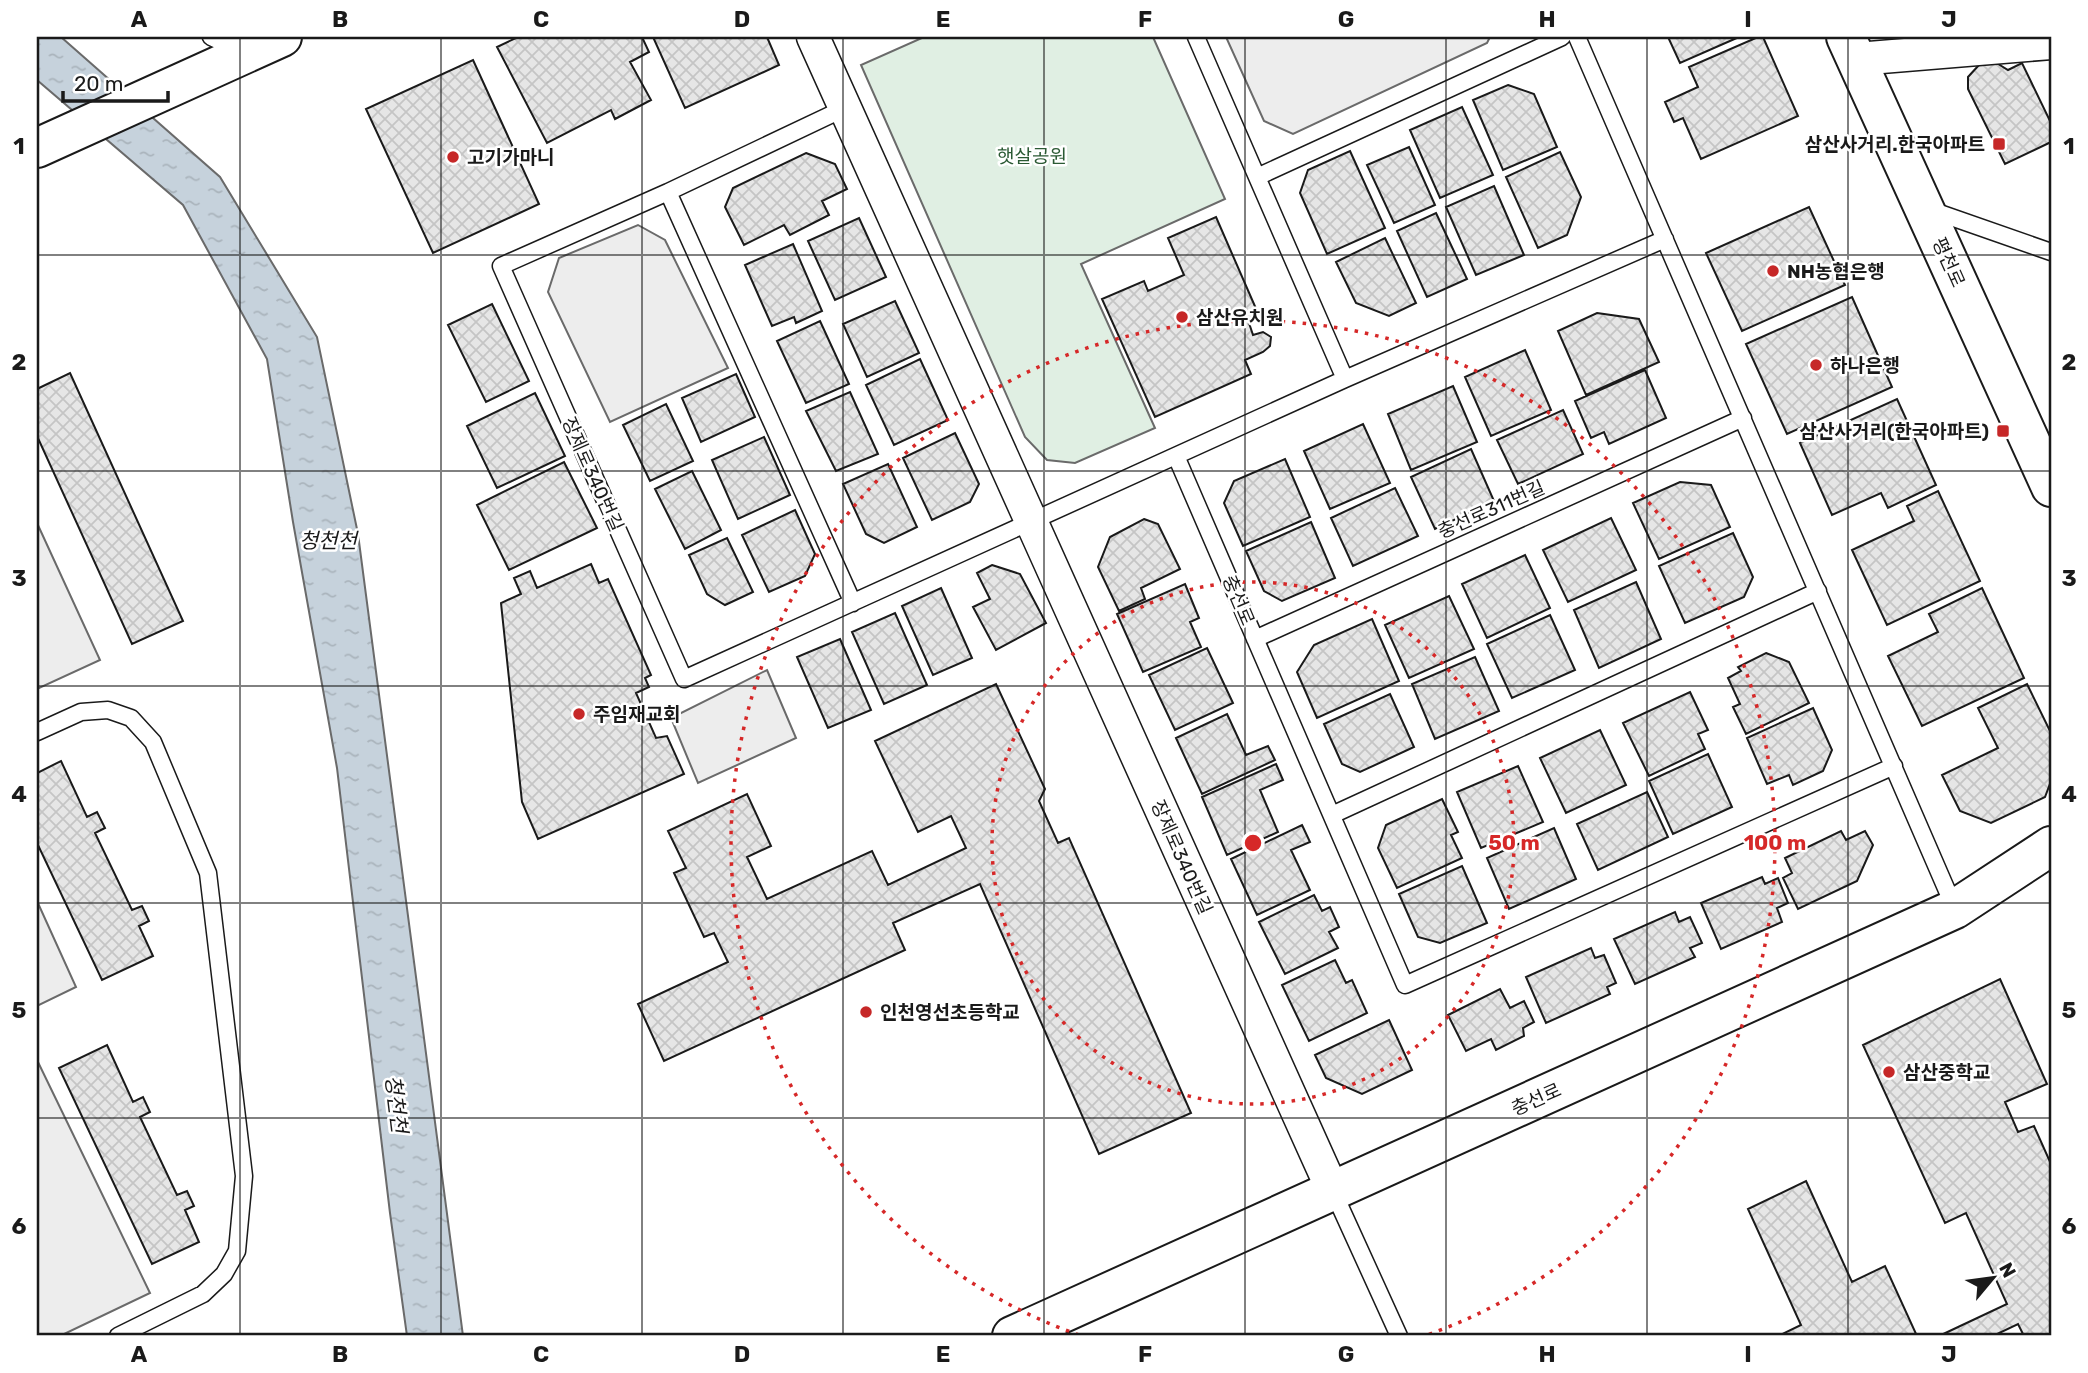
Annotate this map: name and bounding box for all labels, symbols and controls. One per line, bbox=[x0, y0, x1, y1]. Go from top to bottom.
text: A bbox=[131, 5, 148, 33]
text: B bbox=[332, 5, 348, 33]
text: C bbox=[533, 5, 549, 33]
text: D bbox=[734, 5, 750, 33]
text: E bbox=[936, 5, 950, 33]
text: F bbox=[1138, 5, 1152, 33]
text: G bbox=[1338, 5, 1354, 33]
text: H bbox=[1538, 5, 1556, 33]
text: I bbox=[1744, 5, 1752, 33]
text: J bbox=[1941, 5, 1957, 33]
scale bar bbox=[63, 60, 168, 104]
text: 20 m bbox=[74, 71, 123, 96]
text: 1 bbox=[13, 132, 25, 160]
text: 1 bbox=[2063, 132, 2075, 160]
place label: 삼산사거리.한국아파트 bbox=[1805, 133, 1985, 156]
marker: 삼산사거리.한국아파트 bbox=[1991, 136, 2007, 152]
park label: 햇살공원 bbox=[997, 145, 1067, 168]
place label: 고기가마니 bbox=[467, 146, 554, 169]
marker: 고기가마니 bbox=[445, 149, 461, 165]
street label: 평천로 bbox=[1927, 234, 1970, 291]
place label: NH농협은행 bbox=[1787, 260, 1885, 283]
marker: NH농협은행 bbox=[1765, 263, 1781, 279]
place label: 삼산유치원 bbox=[1196, 306, 1283, 329]
marker: 삼산유치원 bbox=[1174, 309, 1190, 325]
text: 2 bbox=[12, 348, 26, 376]
text: 2 bbox=[2062, 348, 2076, 376]
place label: 하나은행 bbox=[1830, 354, 1900, 377]
marker: 하나은행 bbox=[1808, 357, 1824, 373]
street label: 장제로340번길 bbox=[557, 413, 628, 535]
place label: 삼산사거리(한국아파트) bbox=[1800, 420, 1989, 443]
marker: 삼산사거리(한국아파트) bbox=[1995, 423, 2011, 439]
street label: 충선로311번길 bbox=[1434, 476, 1548, 543]
water label: 청천천 bbox=[299, 528, 360, 553]
text: 3 bbox=[11, 564, 27, 592]
text: 3 bbox=[2061, 564, 2077, 592]
street label: 충선로 bbox=[1218, 572, 1259, 629]
place label: 주임재교회 bbox=[593, 703, 680, 726]
marker: 주임재교회 bbox=[571, 706, 587, 722]
text: 4 bbox=[11, 780, 27, 808]
text: 4 bbox=[2061, 780, 2077, 808]
street label: 장제로340번길 bbox=[1146, 796, 1217, 918]
text: 50 m bbox=[1488, 830, 1540, 855]
text: 100 m bbox=[1744, 830, 1806, 855]
centre of rings bbox=[1241, 831, 1265, 855]
text: 5 bbox=[12, 996, 27, 1024]
text: 5 bbox=[2062, 996, 2077, 1024]
place label: 인천영선초등학교 bbox=[880, 1001, 1020, 1024]
marker: 인천영선초등학교 bbox=[858, 1004, 874, 1020]
place label: 삼산중학교 bbox=[1903, 1061, 1990, 1084]
marker: 삼산중학교 bbox=[1881, 1064, 1897, 1080]
water label: 청천천 bbox=[381, 1074, 413, 1137]
street label: 충선로 bbox=[1508, 1078, 1565, 1121]
text: 6 bbox=[12, 1212, 27, 1240]
text: 6 bbox=[2062, 1212, 2077, 1240]
north arrow bbox=[1958, 1244, 2028, 1314]
text: N bbox=[1994, 1258, 2021, 1282]
text: A bbox=[131, 1340, 148, 1368]
text: B bbox=[332, 1340, 348, 1368]
text: C bbox=[533, 1340, 549, 1368]
text: D bbox=[734, 1340, 750, 1368]
text: E bbox=[936, 1340, 950, 1368]
text: F bbox=[1138, 1340, 1152, 1368]
text: G bbox=[1338, 1340, 1354, 1368]
text: H bbox=[1538, 1340, 1556, 1368]
text: I bbox=[1744, 1340, 1752, 1368]
text: J bbox=[1941, 1340, 1957, 1368]

